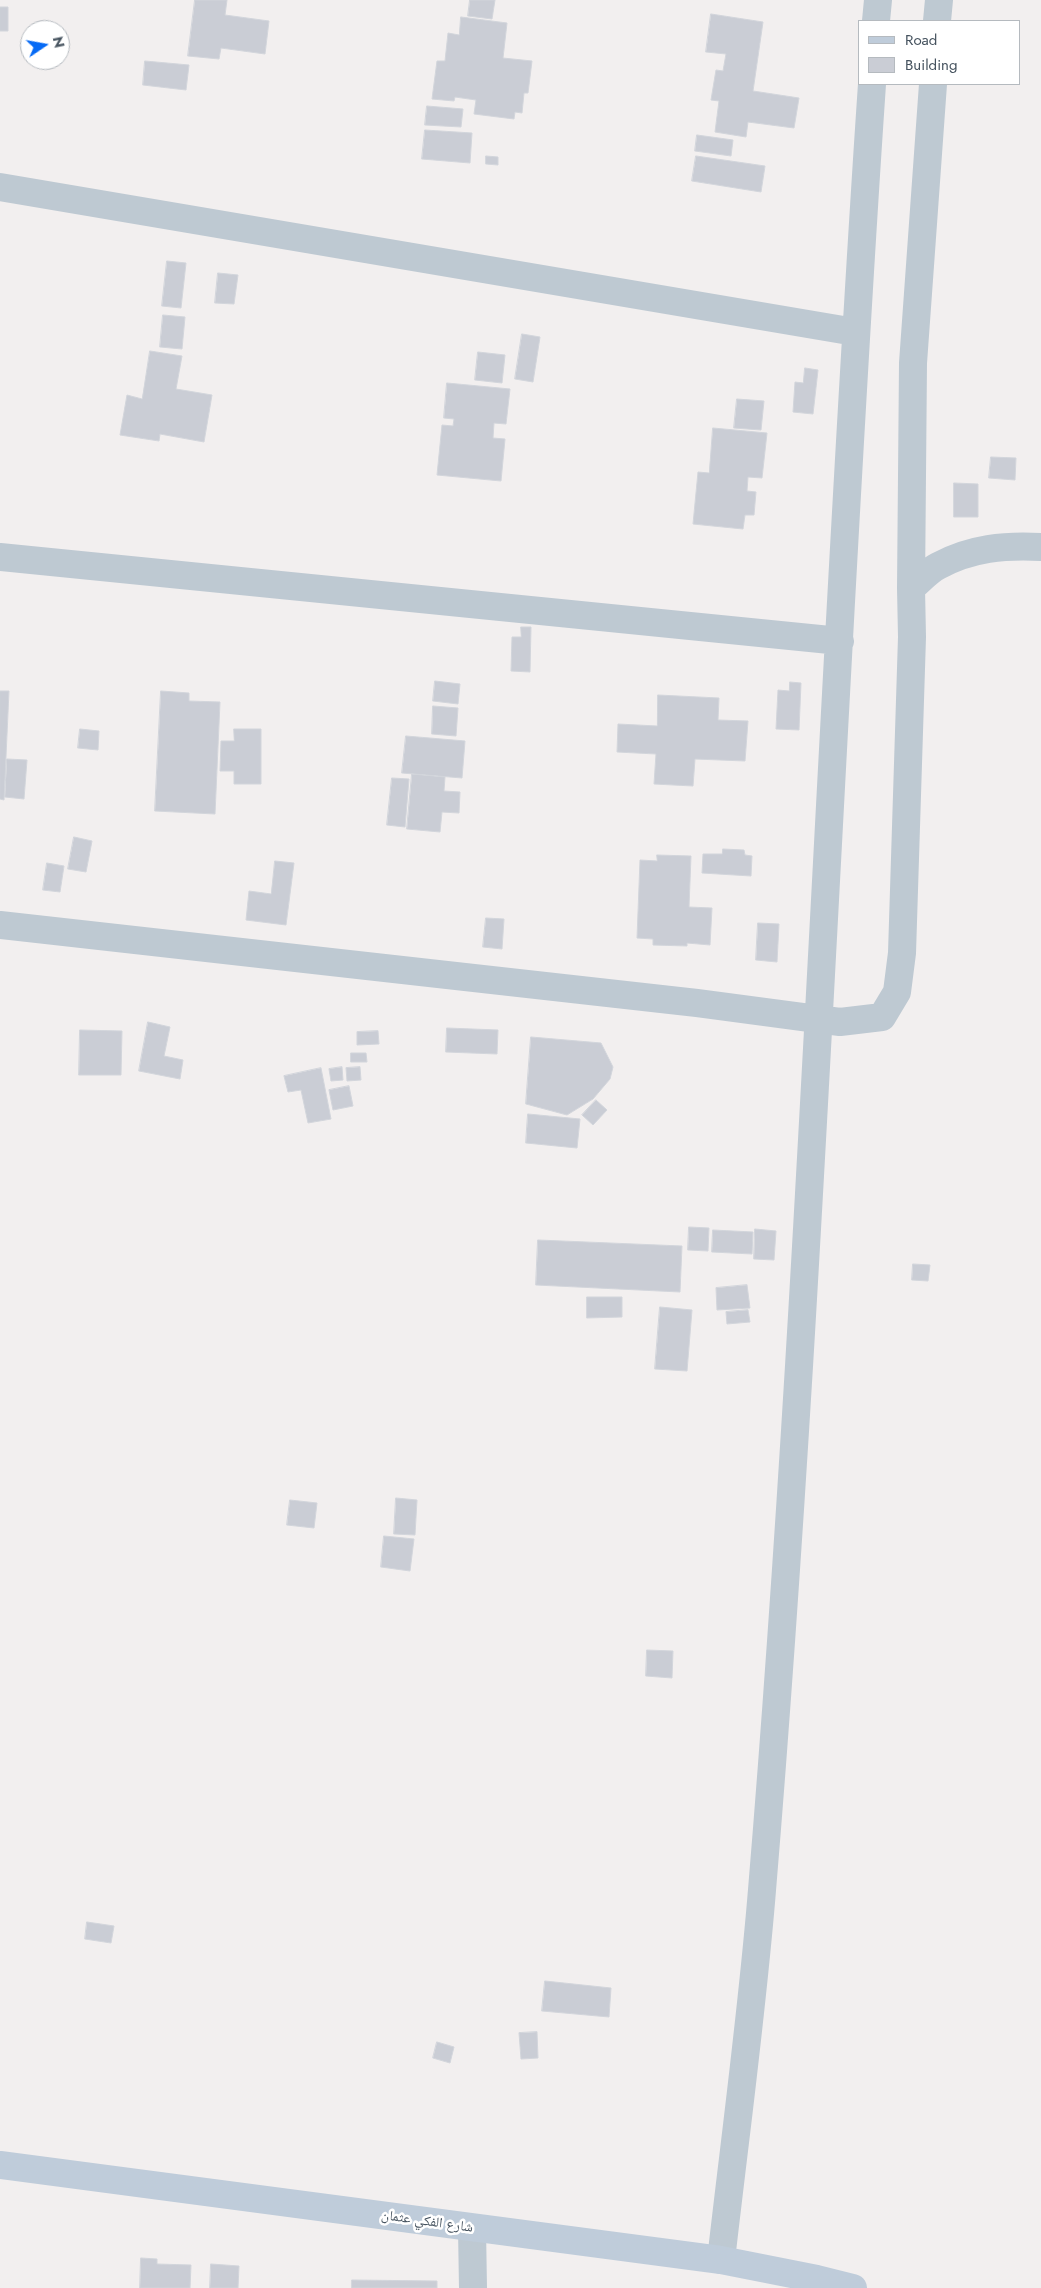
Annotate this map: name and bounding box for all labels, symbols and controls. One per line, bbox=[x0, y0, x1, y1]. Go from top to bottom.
north arrow bbox=[20, 20, 70, 70]
legend bbox=[858, 20, 1021, 85]
text: Road bbox=[905, 29, 937, 51]
text: N bbox=[48, 35, 70, 50]
text: Building bbox=[905, 54, 957, 76]
street label: شارع الفكي عثمان bbox=[380, 2207, 474, 2237]

